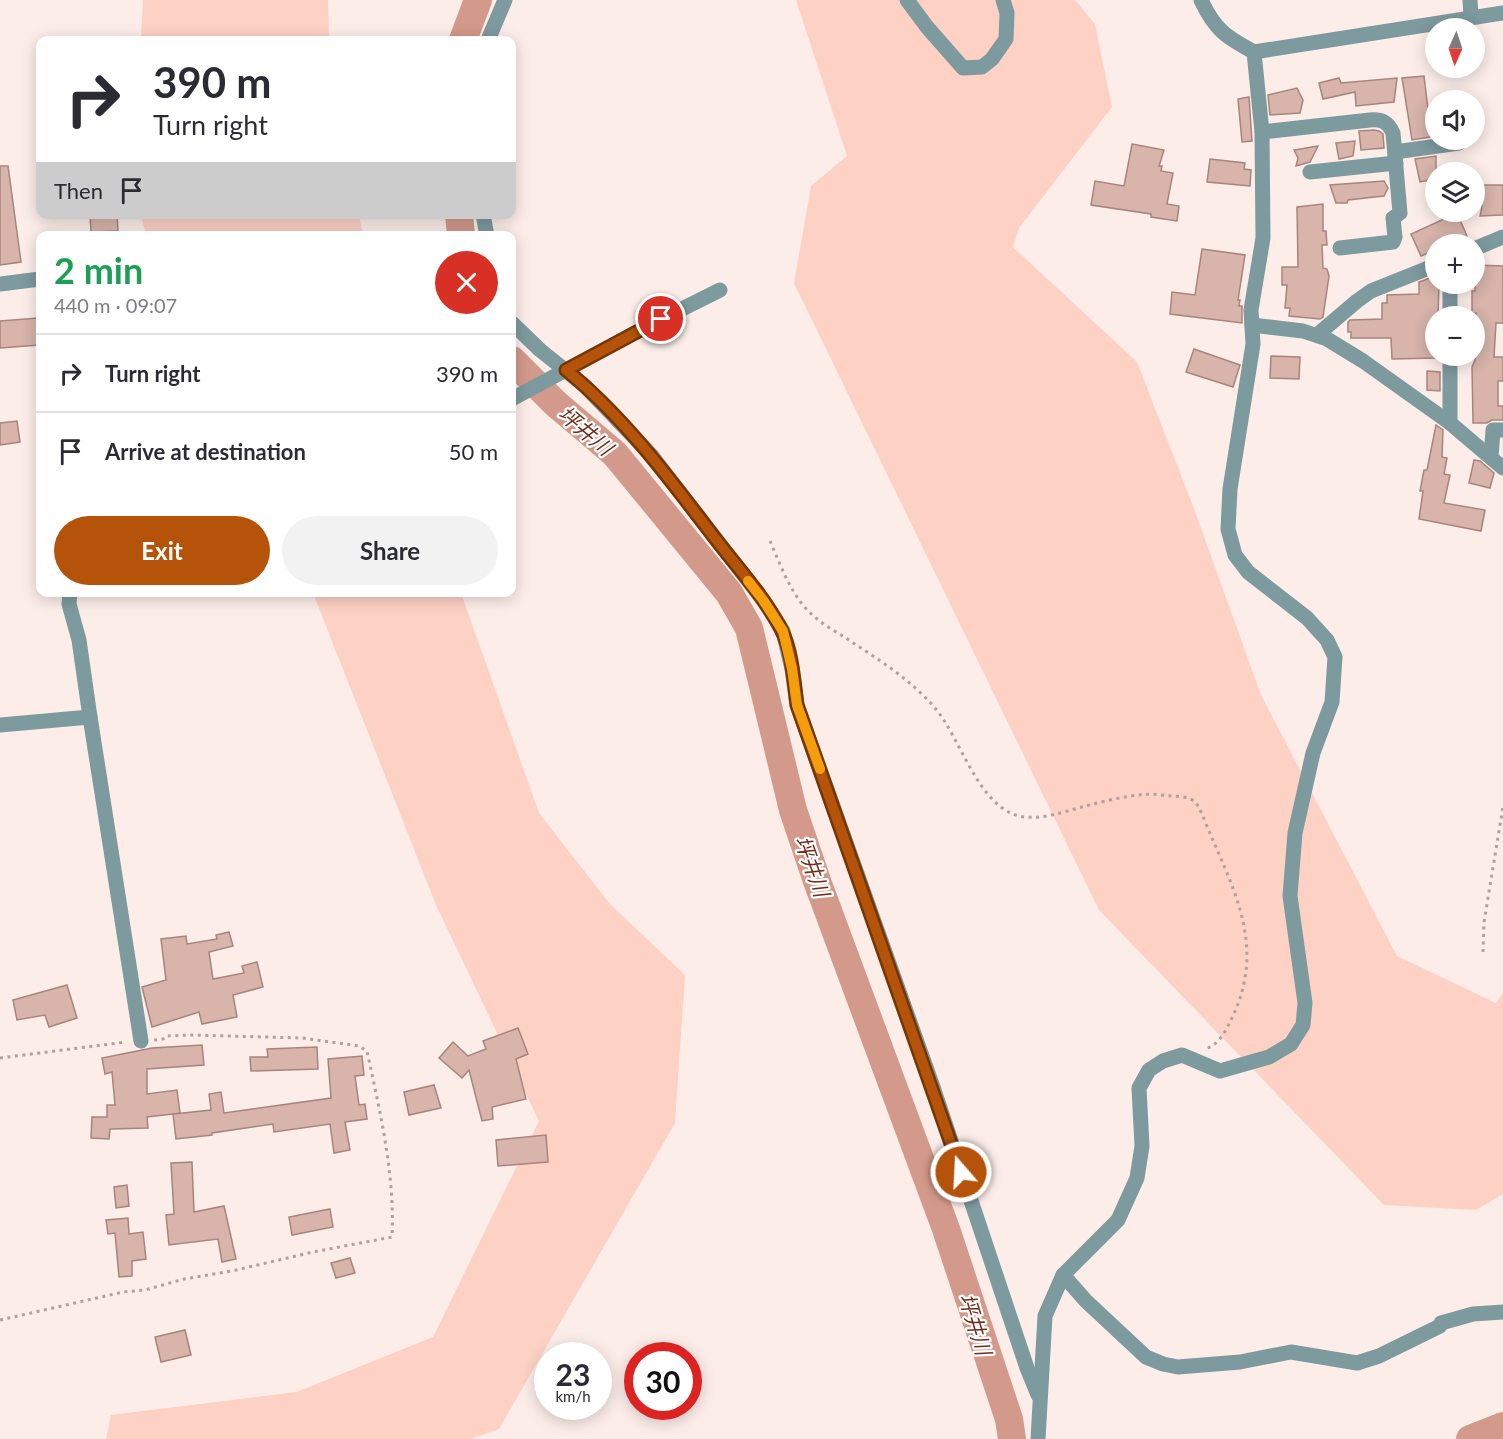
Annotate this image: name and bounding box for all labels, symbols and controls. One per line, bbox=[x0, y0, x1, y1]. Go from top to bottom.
north arrow bbox=[1425, 18, 1485, 78]
map controls bbox=[1425, 18, 1485, 366]
text: 390 m bbox=[153, 57, 271, 107]
icon: right bbox=[54, 60, 132, 138]
button: sound bbox=[1425, 90, 1485, 150]
text: Turn right bbox=[153, 108, 268, 141]
button: layers bbox=[1425, 162, 1485, 222]
icon: arrive bbox=[115, 174, 148, 207]
text: Then bbox=[54, 177, 103, 204]
button: + bbox=[1425, 234, 1485, 294]
text: 2 min bbox=[54, 248, 143, 292]
button: close bbox=[435, 251, 498, 314]
text: 440 m · 09:07 bbox=[54, 293, 177, 317]
pin bbox=[635, 293, 686, 344]
icon: arrive bbox=[644, 302, 677, 335]
button: − bbox=[1425, 306, 1485, 366]
icon: right bbox=[54, 357, 87, 390]
text: Turn right bbox=[105, 360, 200, 387]
text: 390 m bbox=[436, 360, 498, 387]
water label: 坪井川 bbox=[554, 400, 620, 461]
icon: arrive bbox=[54, 435, 87, 468]
text: Arrive at destination bbox=[105, 438, 306, 465]
text: 50 m bbox=[449, 438, 498, 465]
button: Exit bbox=[54, 516, 270, 585]
button: Share bbox=[282, 516, 498, 585]
water label: 坪井川 bbox=[790, 832, 836, 902]
position arrow bbox=[929, 1140, 993, 1204]
water label: 坪井川 bbox=[955, 1290, 998, 1360]
speed limit sign: 30 bbox=[624, 1342, 702, 1420]
text: 23 bbox=[556, 1356, 590, 1392]
text: km/h bbox=[555, 1387, 591, 1405]

